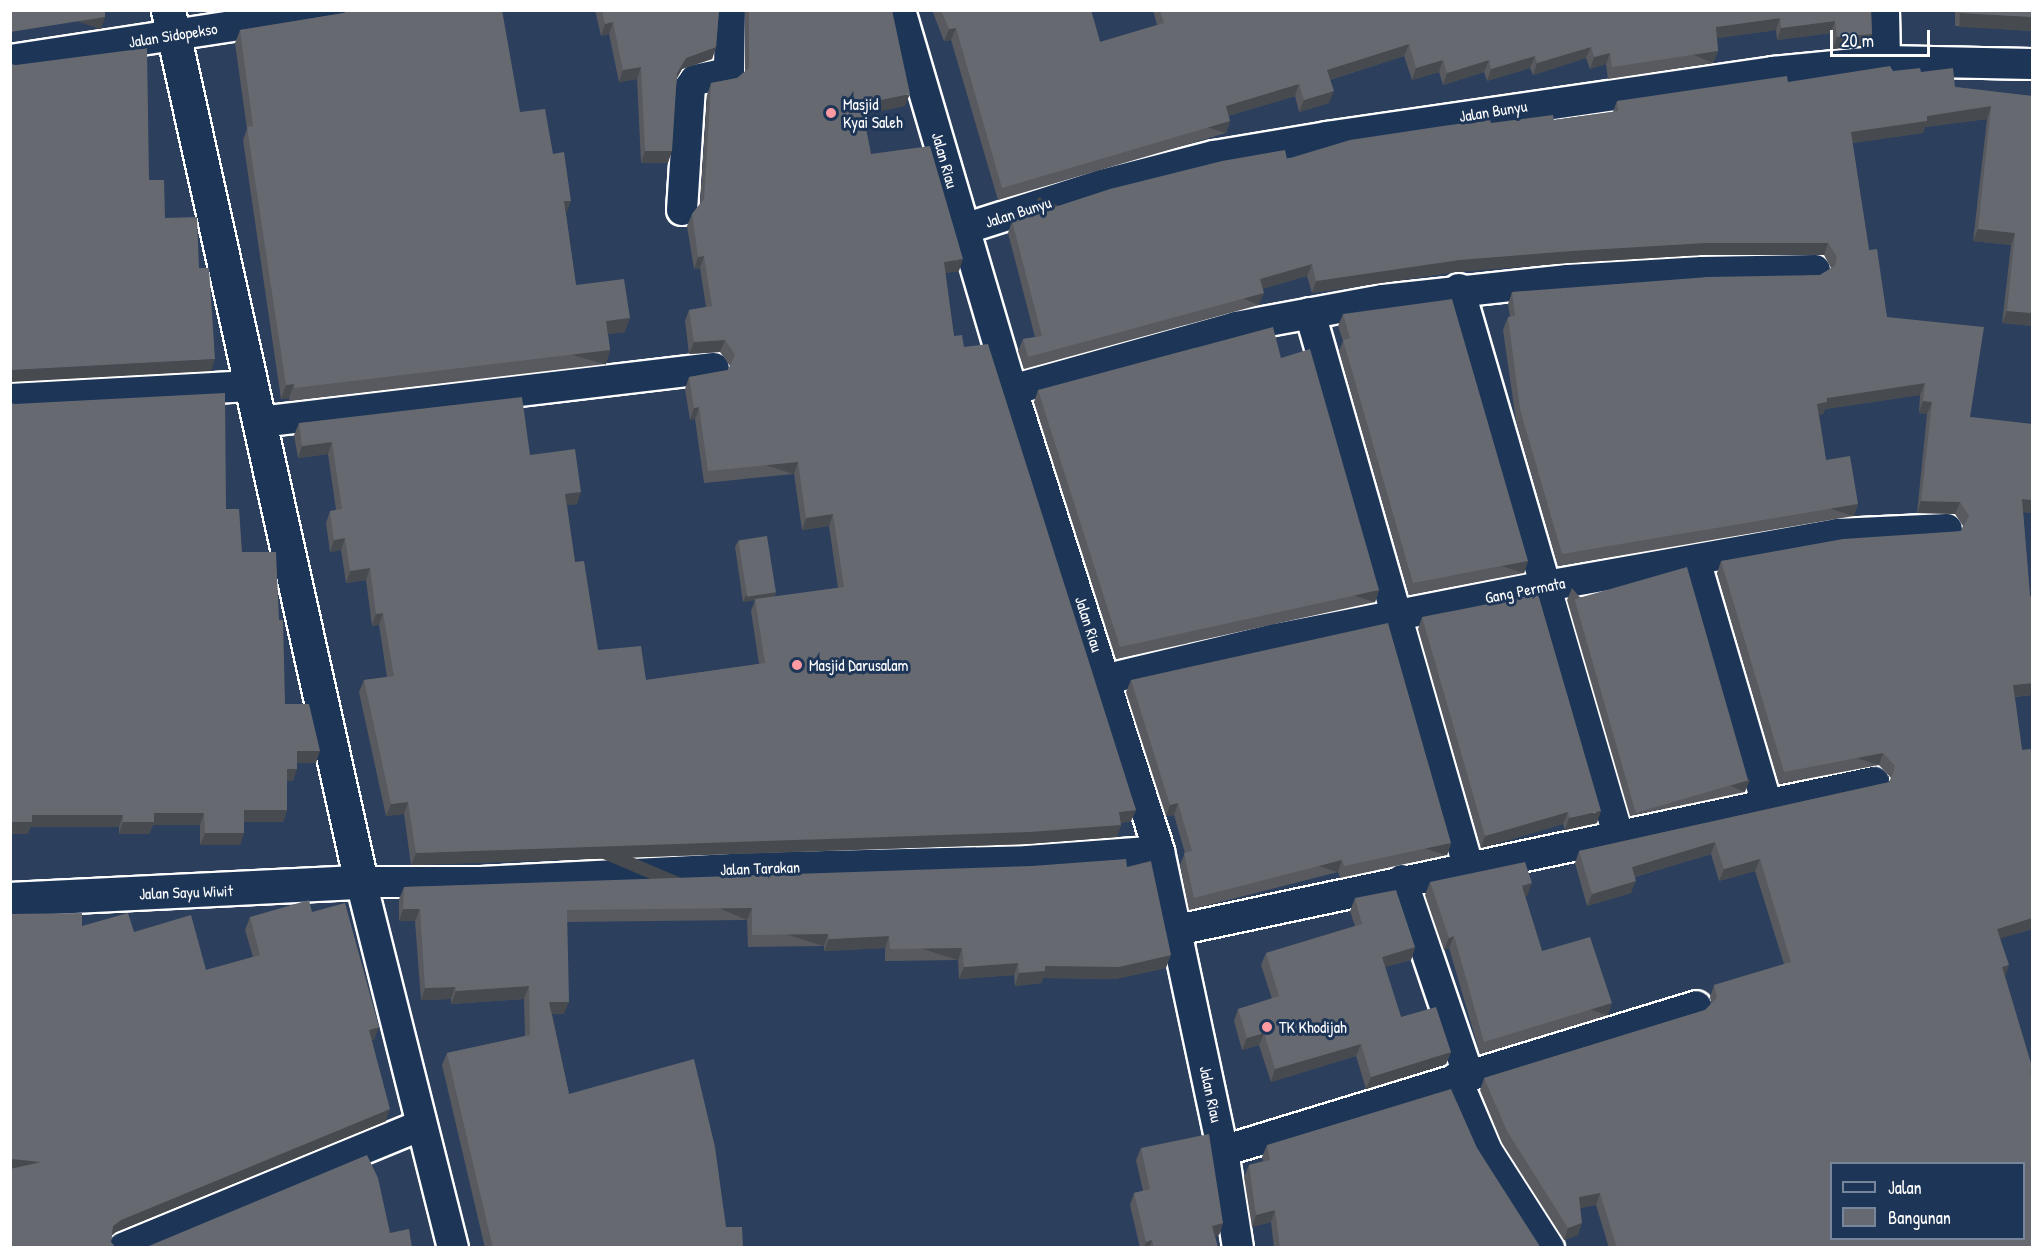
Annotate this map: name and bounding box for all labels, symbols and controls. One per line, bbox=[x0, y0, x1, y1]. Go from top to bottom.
scale bar bbox=[1833, 18, 1934, 56]
street label: Jalan Sidopekso bbox=[127, 19, 219, 51]
text: 20 m bbox=[1841, 28, 1874, 53]
place label: Masjid Kyai Saleh bbox=[843, 94, 903, 132]
street label: Jalan Bunyu bbox=[1458, 96, 1528, 126]
marker: Masjid Kyai Saleh bbox=[824, 106, 838, 120]
street label: Jalan Riau bbox=[928, 130, 962, 190]
street label: Jalan Bunyu bbox=[982, 192, 1054, 232]
street label: Gang Permata bbox=[1483, 573, 1567, 607]
street label: Jalan Riau bbox=[1071, 594, 1107, 654]
place label: Masjid Darusalam bbox=[809, 655, 908, 675]
marker: Masjid Darusalam bbox=[790, 658, 804, 672]
street label: Jalan Tarakan bbox=[720, 857, 800, 879]
street label: Jalan Sayu Wiwit bbox=[139, 881, 233, 903]
place label: TK Khodijah bbox=[1279, 1017, 1347, 1037]
marker: TK Khodijah bbox=[1260, 1020, 1274, 1034]
street label: Jalan Riau bbox=[1196, 1064, 1226, 1124]
legend bbox=[1830, 1162, 2025, 1240]
text: Jalan bbox=[1888, 1175, 1922, 1200]
text: Bangunan bbox=[1888, 1205, 1951, 1230]

